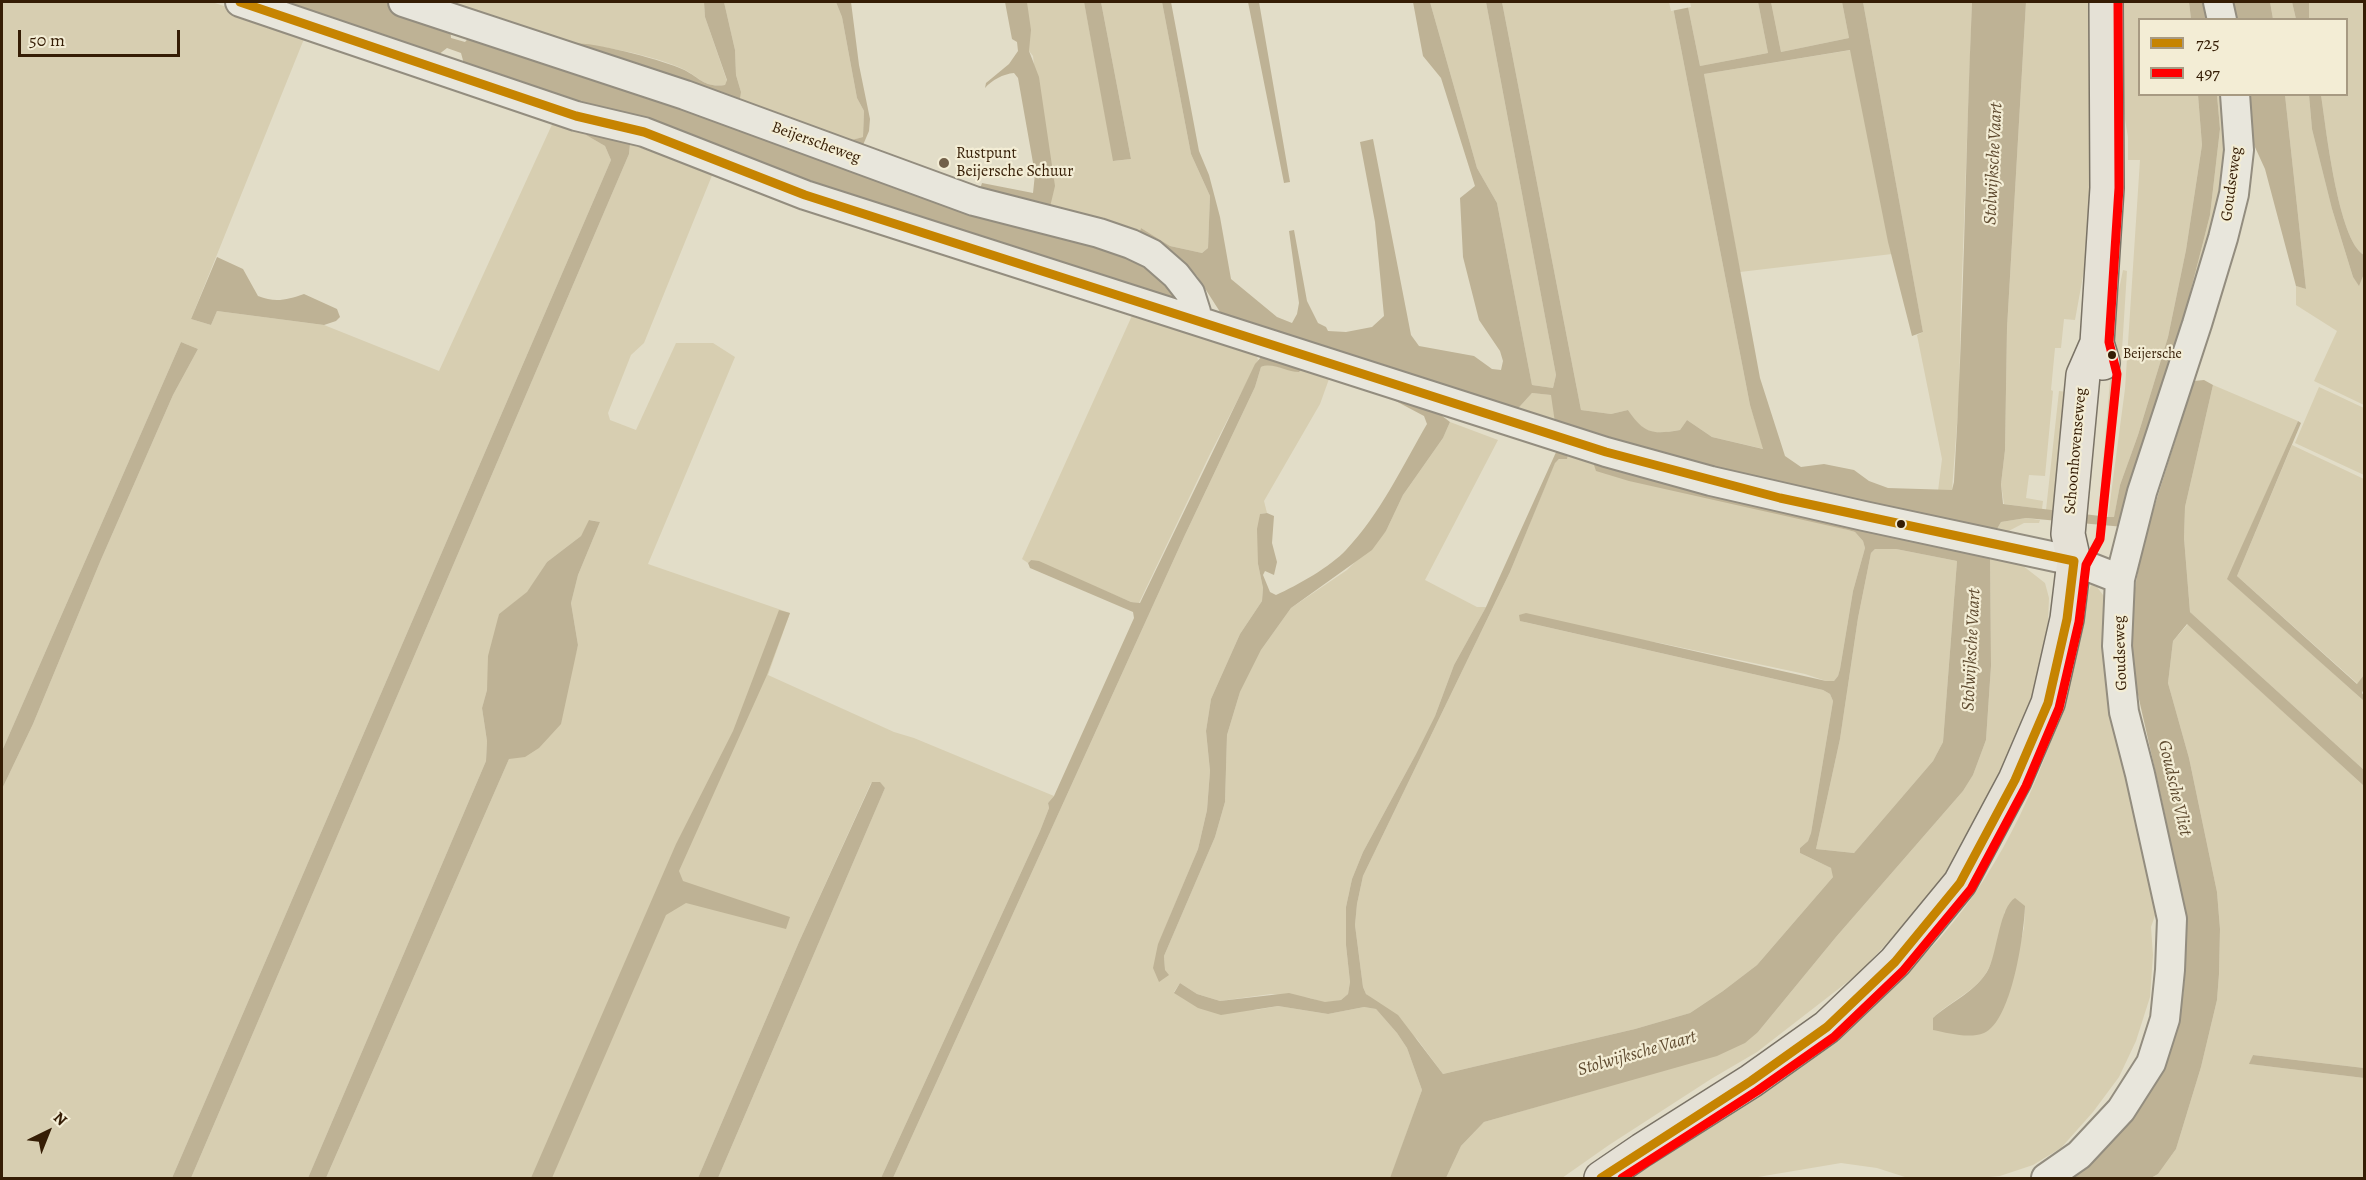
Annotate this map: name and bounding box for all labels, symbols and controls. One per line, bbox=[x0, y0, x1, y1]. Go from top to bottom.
scale bar bbox=[21, 18, 183, 56]
legend bbox=[2138, 18, 2348, 96]
text: 50 m bbox=[29, 28, 65, 52]
text: 725 bbox=[2196, 31, 2220, 55]
text: 497 bbox=[2196, 61, 2220, 85]
water label: Stolwijksche Vaart bbox=[1980, 102, 2008, 226]
street label: Beijerscheweg bbox=[769, 118, 863, 168]
place label: Rustpunt Beijersche Schuur bbox=[956, 144, 1073, 182]
street label: Goudseweg bbox=[2217, 145, 2247, 223]
marker: Rustpunt Beijersche Schuur bbox=[937, 156, 951, 170]
place label: Beijersche bbox=[2123, 347, 2182, 363]
marker: Beijersche bbox=[2106, 349, 2118, 361]
street label: Schoonhovenseweg bbox=[2061, 387, 2091, 515]
unlabelled marker bbox=[1895, 518, 1907, 530]
water label: Stolwijksche Vaart bbox=[1958, 588, 1986, 712]
street label: Goudseweg bbox=[2110, 615, 2132, 691]
water label: Goudsche Vliet bbox=[2153, 738, 2195, 838]
water label: Stolwijksche Vaart bbox=[1575, 1027, 1699, 1081]
north arrow bbox=[18, 1102, 78, 1162]
text: N bbox=[49, 1107, 72, 1131]

